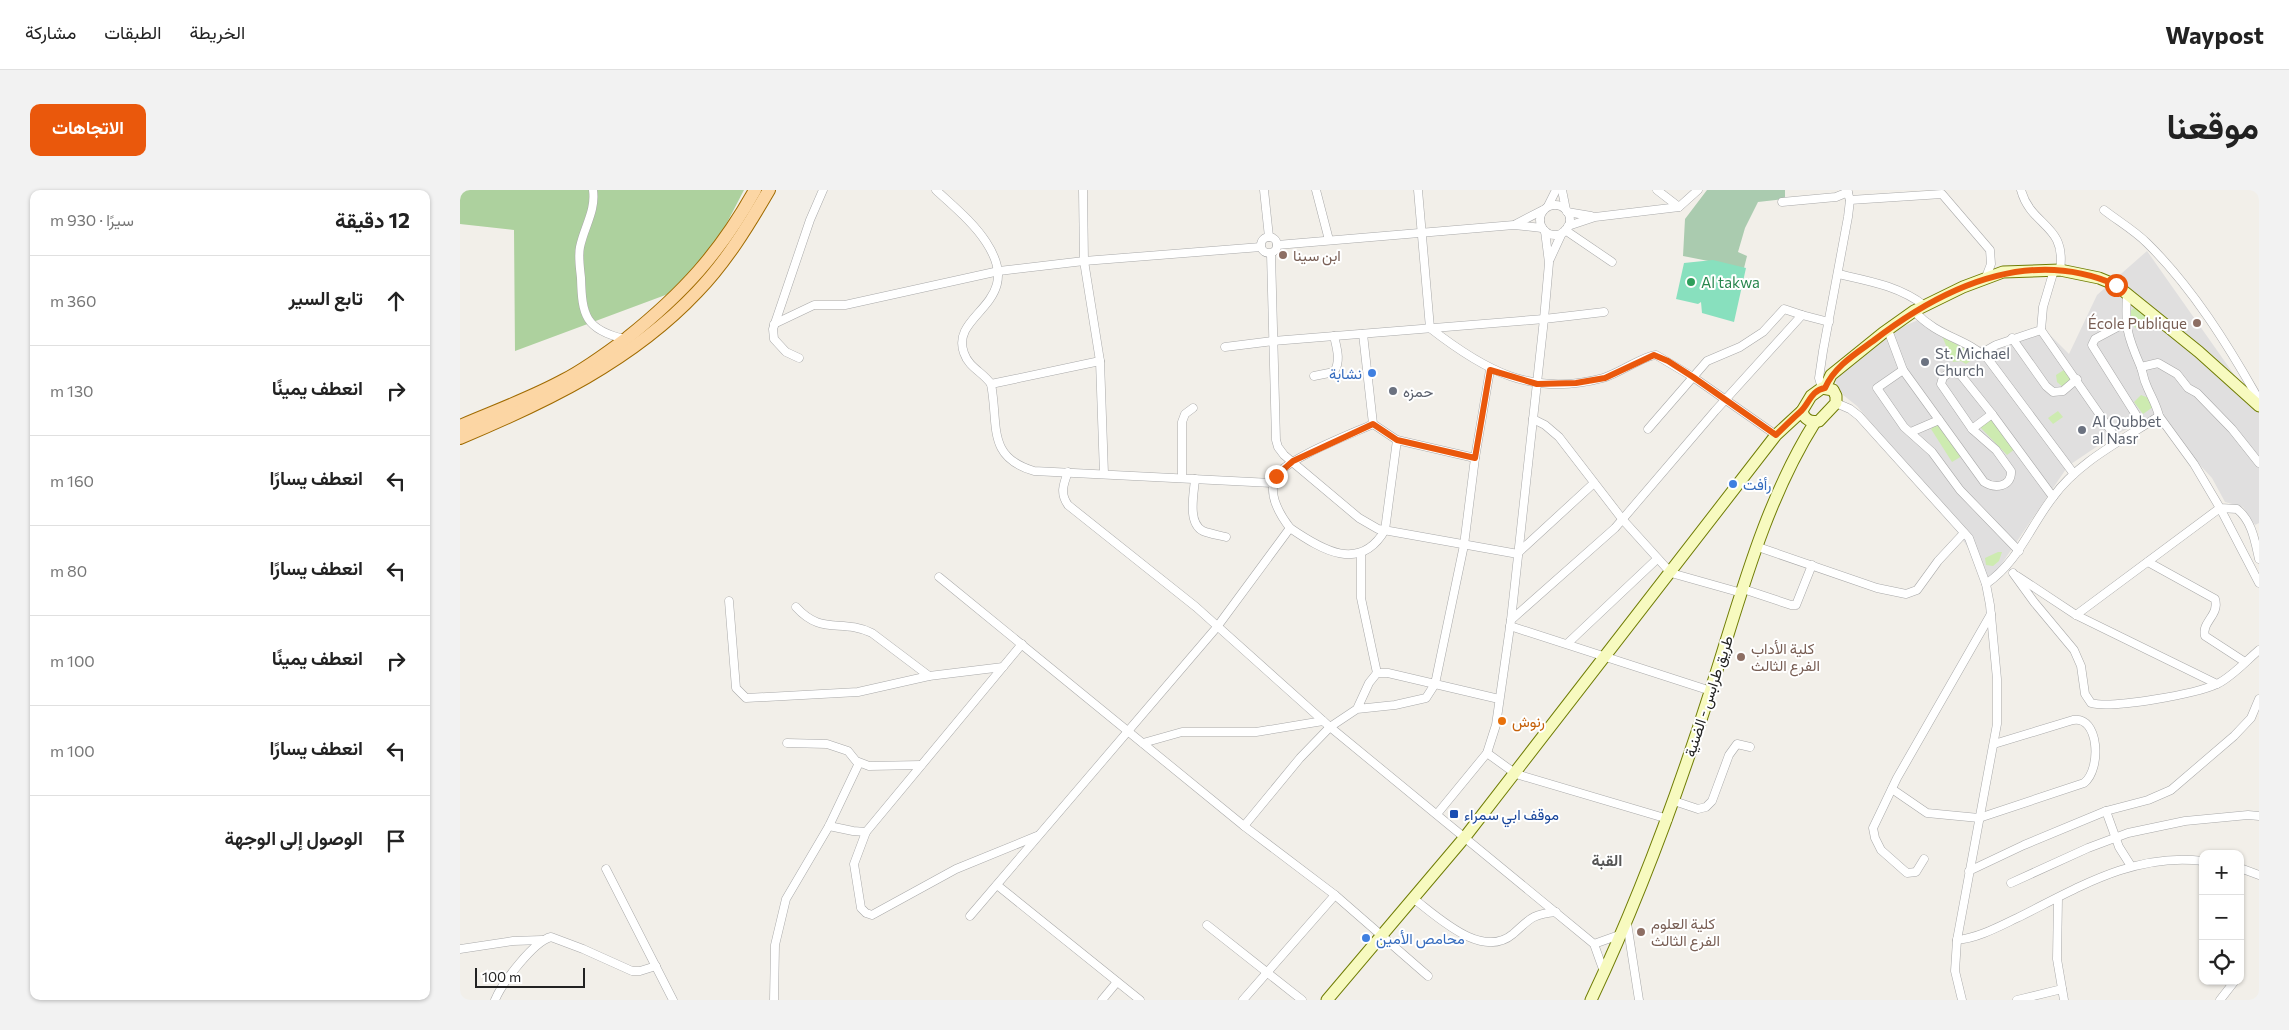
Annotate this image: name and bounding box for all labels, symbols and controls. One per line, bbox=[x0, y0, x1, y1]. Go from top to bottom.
text: Waypost bbox=[2165, 20, 2264, 49]
text: مشاركة bbox=[25, 21, 76, 43]
text: الطبقات bbox=[104, 21, 161, 43]
text: الخريطة bbox=[189, 21, 245, 43]
text: موقعنا bbox=[2166, 103, 2259, 146]
button: الاتجاهات bbox=[30, 104, 146, 156]
text: 12 دقيقة bbox=[335, 207, 410, 232]
text: سيرًا · 930 m bbox=[50, 210, 134, 229]
place label: ابن سينا bbox=[1293, 246, 1341, 266]
marker: ابن سينا bbox=[1277, 249, 1289, 261]
place label: Al takwa bbox=[1701, 273, 1760, 291]
route start bbox=[2105, 274, 2128, 297]
marker: Al takwa bbox=[1685, 276, 1697, 288]
text: تابع السير bbox=[289, 286, 363, 309]
icon: ahead bbox=[382, 287, 410, 315]
text: 360 m bbox=[50, 291, 96, 310]
place label: École Publique bbox=[2088, 313, 2187, 332]
marker: École Publique bbox=[2191, 317, 2203, 329]
place label: St. Michael Church bbox=[1935, 344, 2010, 379]
marker: St. Michael Church bbox=[1919, 356, 1931, 368]
place label: نشابة bbox=[1329, 364, 1362, 383]
marker: نشابة bbox=[1366, 367, 1378, 379]
text: انعطف يمينًا bbox=[272, 376, 363, 399]
icon: right bbox=[382, 377, 410, 405]
text: 130 m bbox=[50, 381, 93, 400]
place label: حمزه bbox=[1403, 382, 1433, 401]
marker: حمزه bbox=[1387, 385, 1399, 397]
place label: Al Qubbet al Nasr bbox=[2092, 412, 2161, 447]
marker: Al Qubbet al Nasr bbox=[2076, 424, 2088, 436]
route end bbox=[1265, 465, 1288, 488]
text: انعطف يسارًا bbox=[269, 466, 363, 489]
icon: left bbox=[382, 467, 410, 495]
text: 160 m bbox=[50, 471, 94, 490]
place label: رأفت bbox=[1743, 475, 1771, 494]
marker: رأفت bbox=[1727, 478, 1739, 490]
text: انعطف يسارًا bbox=[269, 556, 363, 579]
icon: left bbox=[382, 557, 410, 585]
text: 80 m bbox=[50, 561, 87, 580]
street label: طريق طرابس - الضنية bbox=[1680, 633, 1738, 760]
place label: كلية الأداب الفرع الثالث bbox=[1751, 639, 1820, 677]
text: انعطف يمينًا bbox=[272, 646, 363, 669]
icon: right bbox=[382, 647, 410, 675]
text: 100 m bbox=[50, 651, 95, 670]
marker: كلية الأداب الفرع الثالث bbox=[1735, 651, 1747, 663]
place label: رنوش bbox=[1512, 712, 1545, 732]
marker: رنوش bbox=[1496, 715, 1508, 727]
text: انعطف يسارًا bbox=[269, 736, 363, 759]
icon: left bbox=[382, 737, 410, 765]
text: 100 m bbox=[50, 741, 95, 760]
place label: موقف ابي سمراء bbox=[1464, 805, 1559, 828]
marker: موقف ابي سمراء bbox=[1448, 808, 1460, 820]
text: الوصول إلى الوجهة bbox=[224, 826, 363, 849]
icon: arrive bbox=[382, 827, 410, 855]
district label: القبة bbox=[1592, 850, 1622, 870]
map controls bbox=[2199, 850, 2244, 985]
button: + bbox=[2199, 850, 2244, 895]
button: − bbox=[2199, 895, 2244, 940]
place label: كلية العلوم الفرع الثالث bbox=[1651, 914, 1720, 952]
marker: كلية العلوم الفرع الثالث bbox=[1635, 926, 1647, 938]
place label: محامص الأمين bbox=[1376, 929, 1465, 949]
marker: محامص الأمين bbox=[1360, 932, 1372, 944]
button: locate bbox=[2199, 940, 2244, 985]
scale bar bbox=[475, 965, 585, 988]
text: 100 m bbox=[482, 968, 521, 985]

